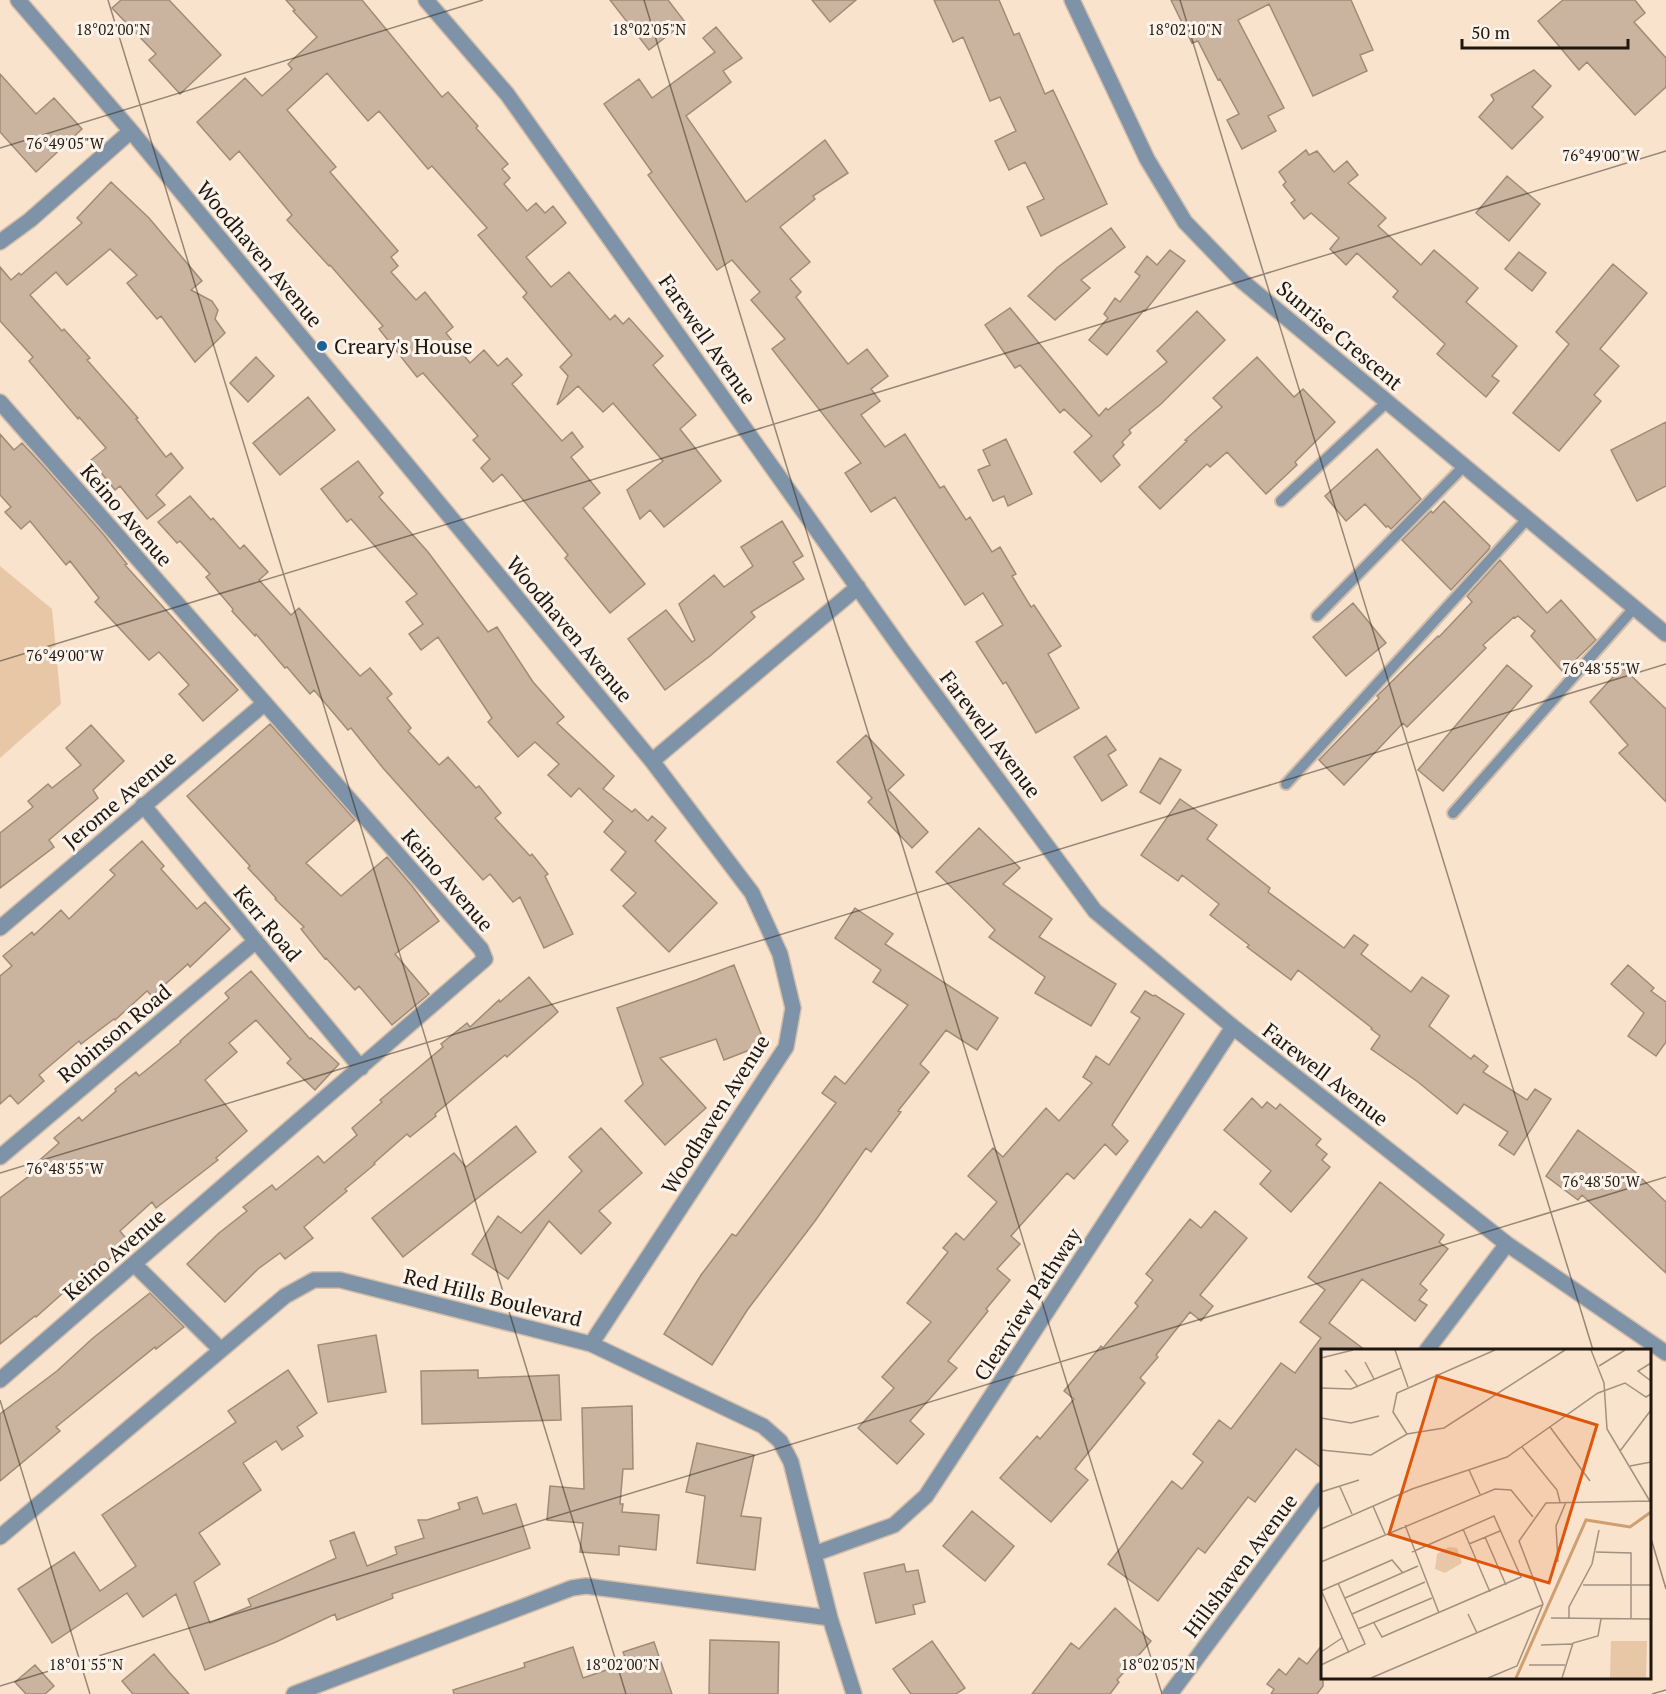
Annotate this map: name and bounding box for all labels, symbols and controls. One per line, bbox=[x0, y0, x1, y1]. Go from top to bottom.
scale bar bbox=[1462, 12, 1628, 50]
text: 18°02'00"N bbox=[76, 19, 150, 39]
text: 18°02'05"N bbox=[612, 19, 686, 39]
text: 18°02'10"N bbox=[1148, 19, 1222, 39]
text: 50 m bbox=[1471, 20, 1511, 44]
text: 76°49'05"W bbox=[26, 133, 105, 153]
text: 76°49'00"W bbox=[1562, 145, 1641, 165]
street label: Woodhaven Avenue bbox=[191, 175, 329, 333]
street label: Farewell Avenue bbox=[653, 269, 763, 409]
street label: Sunrise Crescent bbox=[1271, 274, 1409, 396]
place label: Creary's House bbox=[334, 332, 473, 360]
marker: Creary's House bbox=[315, 339, 329, 353]
street label: Keino Avenue bbox=[75, 458, 179, 572]
street label: Woodhaven Avenue bbox=[501, 550, 639, 708]
text: 76°49'00"W bbox=[26, 645, 105, 665]
text: 76°48'55"W bbox=[1562, 658, 1641, 678]
street label: Farewell Avenue bbox=[934, 665, 1048, 803]
street label: Jerome Avenue bbox=[57, 743, 181, 855]
street label: Keino Avenue bbox=[396, 823, 500, 937]
street label: Kerr Road bbox=[228, 879, 308, 967]
street label: Robinson Road bbox=[51, 977, 177, 1089]
street label: Farewell Avenue bbox=[1257, 1016, 1395, 1132]
street label: Woodhaven Avenue bbox=[655, 1029, 775, 1199]
text: 76°48'55"W bbox=[26, 1158, 105, 1178]
text: 76°48'50"W bbox=[1562, 1171, 1641, 1191]
street label: Keino Avenue bbox=[57, 1202, 171, 1306]
street label: Clearview Pathway bbox=[967, 1222, 1087, 1386]
street label: Red Hills Boulevard bbox=[401, 1261, 585, 1333]
inset map bbox=[1321, 1349, 1651, 1679]
street label: Hillshaven Avenue bbox=[1177, 1487, 1303, 1643]
text: 18°01'55"N bbox=[49, 1654, 123, 1674]
text: 18°02'00"N bbox=[585, 1654, 659, 1674]
text: 18°02'05"N bbox=[1121, 1654, 1195, 1674]

